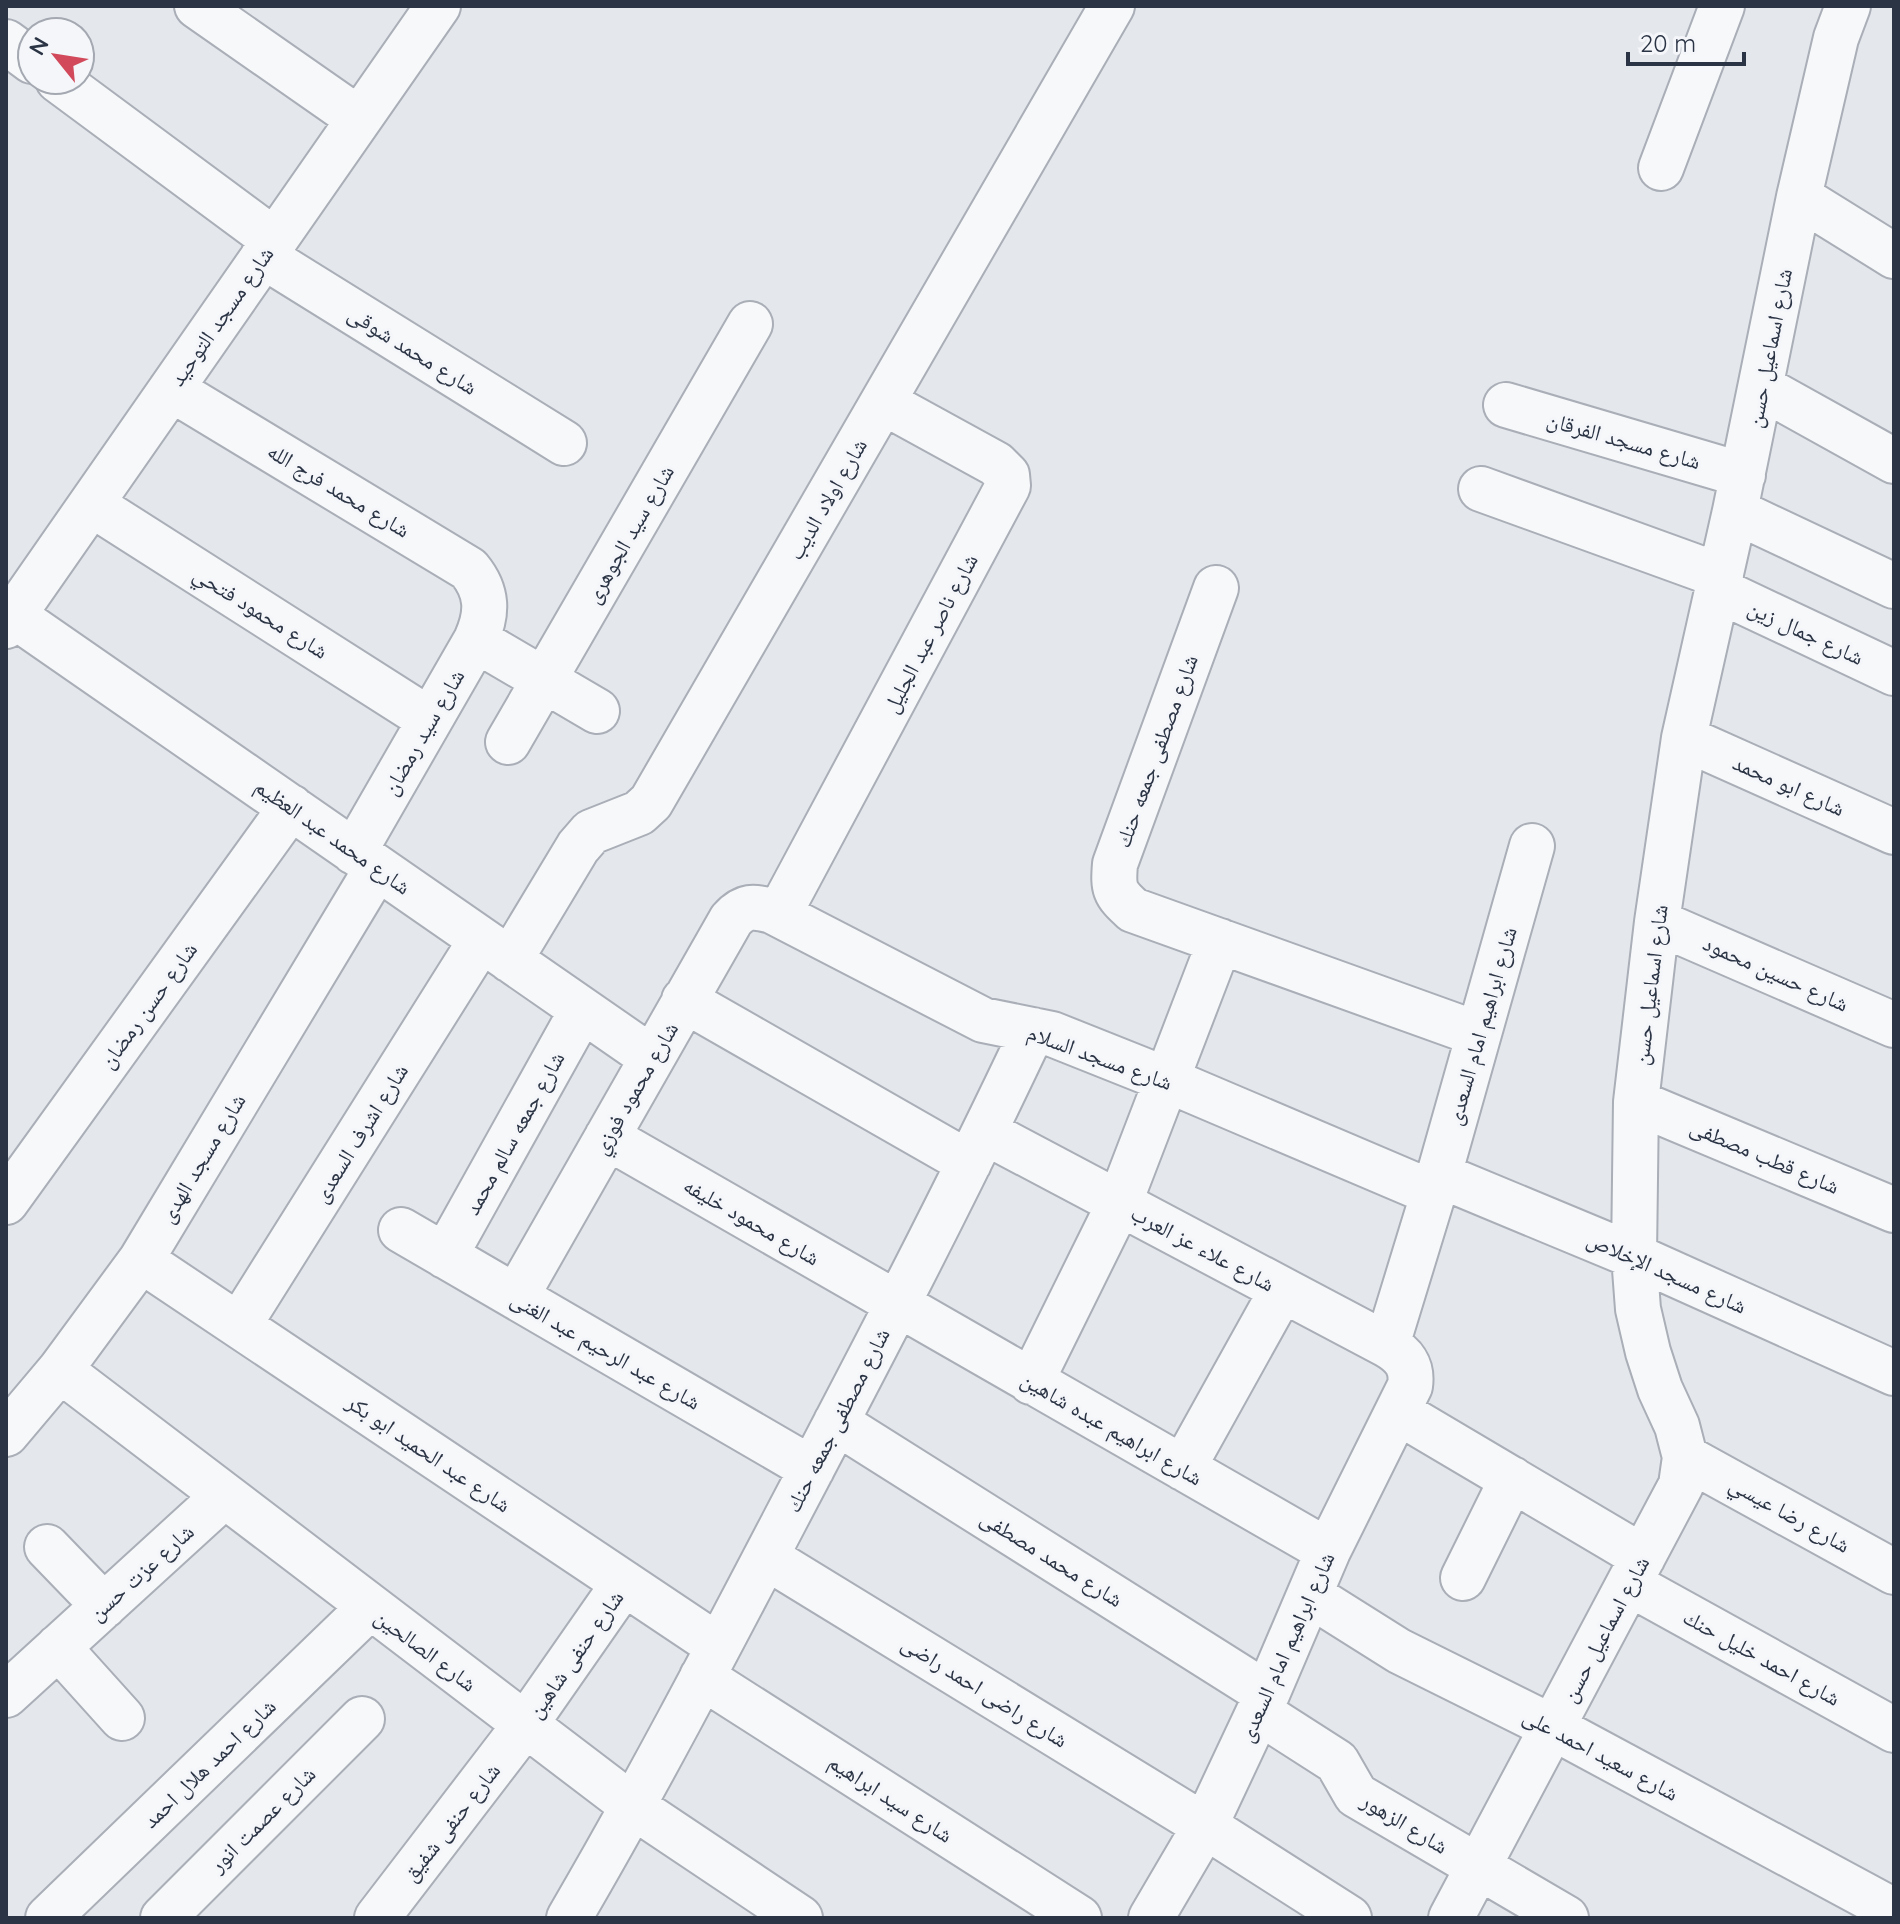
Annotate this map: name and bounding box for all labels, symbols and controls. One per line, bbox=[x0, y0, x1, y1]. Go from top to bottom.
north arrow bbox=[16, 16, 96, 96]
scale bar bbox=[1628, 16, 1744, 66]
text: 20 m bbox=[1640, 28, 1696, 58]
text: N bbox=[23, 32, 55, 60]
street label: شارع مسجد التوحيد bbox=[162, 241, 280, 391]
street label: شارع اسماعيل حسن bbox=[1740, 266, 1798, 430]
street label: شارع محمد شوقى bbox=[343, 299, 483, 401]
street label: شارع مسجد الفرقان bbox=[1544, 405, 1704, 475]
street label: شارع اولاد الديب bbox=[781, 433, 873, 565]
street label: شارع محمد فرج الله bbox=[263, 436, 415, 544]
street label: شارع سيد الجوهرى bbox=[578, 460, 680, 608]
street label: شارع ناصر عبد الجليل bbox=[876, 549, 984, 717]
street label: شارع محمود فتحي bbox=[186, 559, 334, 668]
street label: شارع جمال زين bbox=[1744, 593, 1868, 671]
street label: شارع مصطفى جمعه حنك bbox=[1108, 651, 1204, 851]
street label: شارع سيد رمضان bbox=[376, 664, 470, 800]
street label: شارع ابو محمد bbox=[1729, 748, 1849, 822]
street label: شارع محمد عبد العظيم bbox=[249, 772, 417, 901]
street label: شارع اسماعيل حسن bbox=[1626, 903, 1674, 1067]
street label: شارع ابراهيم امام السعدى bbox=[1439, 924, 1524, 1129]
street label: شارع حسين محمود bbox=[1699, 928, 1853, 1018]
street label: شارع حسن رمضان bbox=[93, 936, 203, 1074]
street label: شارع محمود فوزي bbox=[586, 1017, 687, 1161]
street label: شارع مسجد السلام bbox=[1023, 1018, 1176, 1097]
street label: شارع جمعه سالم محمد bbox=[458, 1046, 571, 1220]
street label: شارع اشرف السعدى bbox=[306, 1058, 414, 1208]
street label: شارع مسجد الهدى bbox=[152, 1088, 252, 1228]
street label: شارع قطب مصطفى bbox=[1686, 1112, 1844, 1200]
street label: شارع محمود خليفه bbox=[679, 1171, 825, 1271]
street label: شارع علاء عز العرب bbox=[1126, 1198, 1280, 1298]
street label: شارع مسجد الإخلاص bbox=[1583, 1224, 1751, 1320]
street label: شارع عبد الرحيم عبد الغنى bbox=[506, 1284, 706, 1417]
street label: شارع مصطفى جمعه حنك bbox=[778, 1323, 896, 1517]
street label: شارع ابراهيم عبده شاهين bbox=[1016, 1365, 1208, 1492]
street label: شارع عبد الحميد ابو بكر bbox=[341, 1387, 517, 1518]
street label: شارع رضا عيسي bbox=[1723, 1469, 1855, 1562]
street label: شارع محمد مصطفى bbox=[976, 1503, 1128, 1613]
street label: شارع عزت حسن bbox=[82, 1517, 200, 1627]
street label: شارع ابراهيم امام السعدى bbox=[1231, 1548, 1341, 1747]
street label: شارع اسماعيل حسن bbox=[1555, 1551, 1655, 1707]
street label: شارع حنفى شاهين bbox=[521, 1585, 629, 1723]
street label: شارع احمد خليل حنك bbox=[1678, 1602, 1846, 1712]
street label: شارع الصالحين bbox=[369, 1603, 483, 1697]
street label: شارع راضى احمد راضى bbox=[897, 1629, 1073, 1753]
street label: شارع احمد هلال احمد bbox=[136, 1692, 282, 1834]
street label: شارع سعيد احمد على bbox=[1518, 1701, 1684, 1807]
street label: شارع سيد ابراهيم bbox=[823, 1747, 958, 1849]
street label: شارع حنفى شفيق bbox=[396, 1757, 506, 1887]
street label: شارع عصمت انور bbox=[202, 1760, 321, 1879]
street label: شارع الزهور bbox=[1356, 1786, 1454, 1860]

